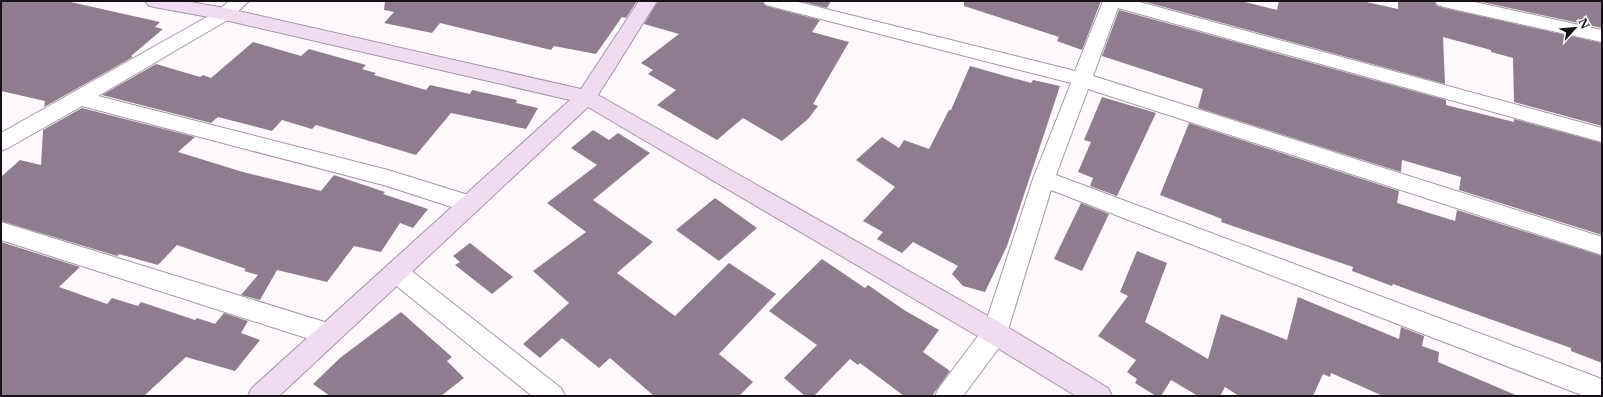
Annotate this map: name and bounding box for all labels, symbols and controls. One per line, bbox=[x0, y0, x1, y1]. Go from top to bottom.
north arrow bbox=[1555, 8, 1595, 48]
text: N bbox=[1575, 16, 1593, 32]

